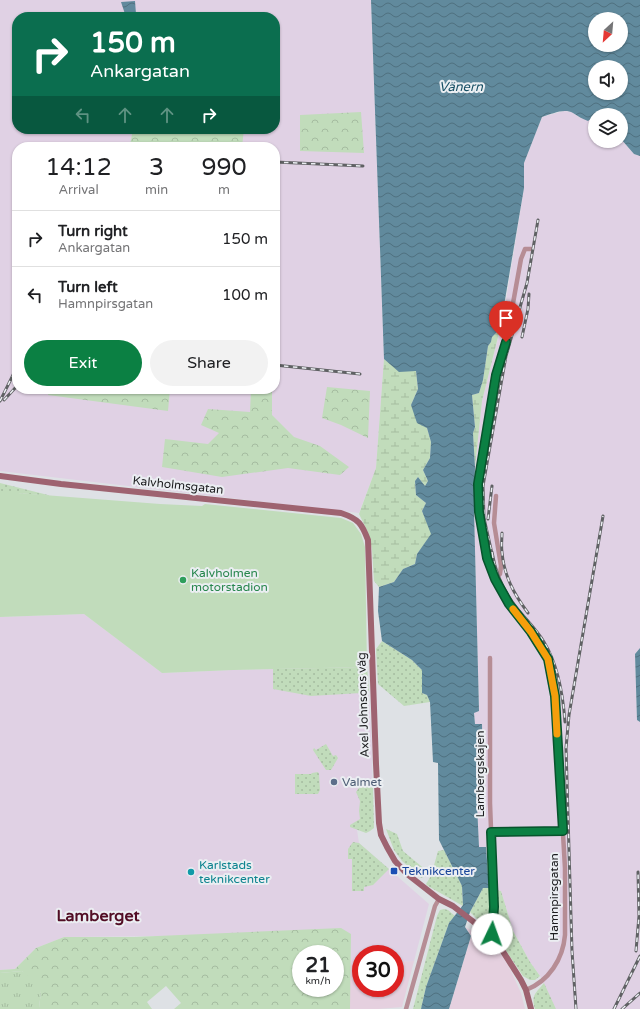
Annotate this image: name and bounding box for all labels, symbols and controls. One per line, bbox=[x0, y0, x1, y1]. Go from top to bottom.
north arrow bbox=[588, 12, 628, 52]
map controls bbox=[588, 12, 628, 148]
text: 150 m bbox=[90, 26, 176, 60]
icon: right bbox=[24, 28, 76, 80]
text: Ankargatan bbox=[90, 60, 190, 82]
button: sound bbox=[588, 60, 628, 100]
water label: Vänern bbox=[439, 79, 484, 95]
icon: left bbox=[72, 104, 94, 126]
icon: ahead bbox=[114, 104, 136, 126]
icon: ahead bbox=[156, 104, 178, 126]
icon: right bbox=[198, 104, 220, 126]
button: layers bbox=[588, 108, 628, 148]
text: 14:12 bbox=[45, 153, 112, 182]
text: 3 bbox=[149, 153, 164, 182]
text: 990 bbox=[201, 153, 247, 182]
text: Arrival bbox=[58, 182, 99, 198]
text: min bbox=[145, 182, 168, 198]
text: m bbox=[218, 182, 230, 198]
text: Turn right bbox=[58, 222, 128, 240]
icon: right bbox=[24, 228, 46, 250]
text: 150 m bbox=[222, 230, 268, 248]
text: Ankargatan bbox=[58, 240, 130, 256]
text: Turn left bbox=[58, 278, 118, 296]
icon: left bbox=[24, 284, 46, 306]
text: 100 m bbox=[222, 286, 268, 304]
text: Hamnpirsgatan bbox=[58, 296, 153, 312]
pin bbox=[489, 301, 523, 342]
icon: arrive bbox=[495, 307, 517, 329]
button: Exit bbox=[24, 340, 142, 386]
button: Share bbox=[150, 340, 268, 386]
street label: Kalvholmsgatan bbox=[132, 473, 224, 497]
place label: Kalvholmen motorstadion bbox=[191, 566, 268, 594]
marker: Kalvholmen motorstadion bbox=[178, 575, 188, 585]
street label: Axel Johnsons väg bbox=[354, 652, 372, 758]
street label: Lambergskajen bbox=[473, 730, 487, 818]
place label: Valmet bbox=[342, 775, 382, 789]
marker: Valmet bbox=[329, 777, 339, 787]
street label: Hamnpirsgatan bbox=[547, 853, 561, 941]
place label: Karlstads teknikcenter bbox=[199, 858, 270, 886]
place label: Teknikcenter bbox=[402, 864, 475, 878]
marker: Teknikcenter bbox=[389, 866, 399, 876]
marker: Karlstads teknikcenter bbox=[186, 867, 196, 877]
district label: Lamberget bbox=[56, 906, 140, 926]
position arrow bbox=[471, 913, 513, 955]
speed limit sign: 30 bbox=[352, 945, 404, 997]
text: 21 bbox=[305, 954, 331, 978]
text: km/h bbox=[305, 975, 331, 987]

